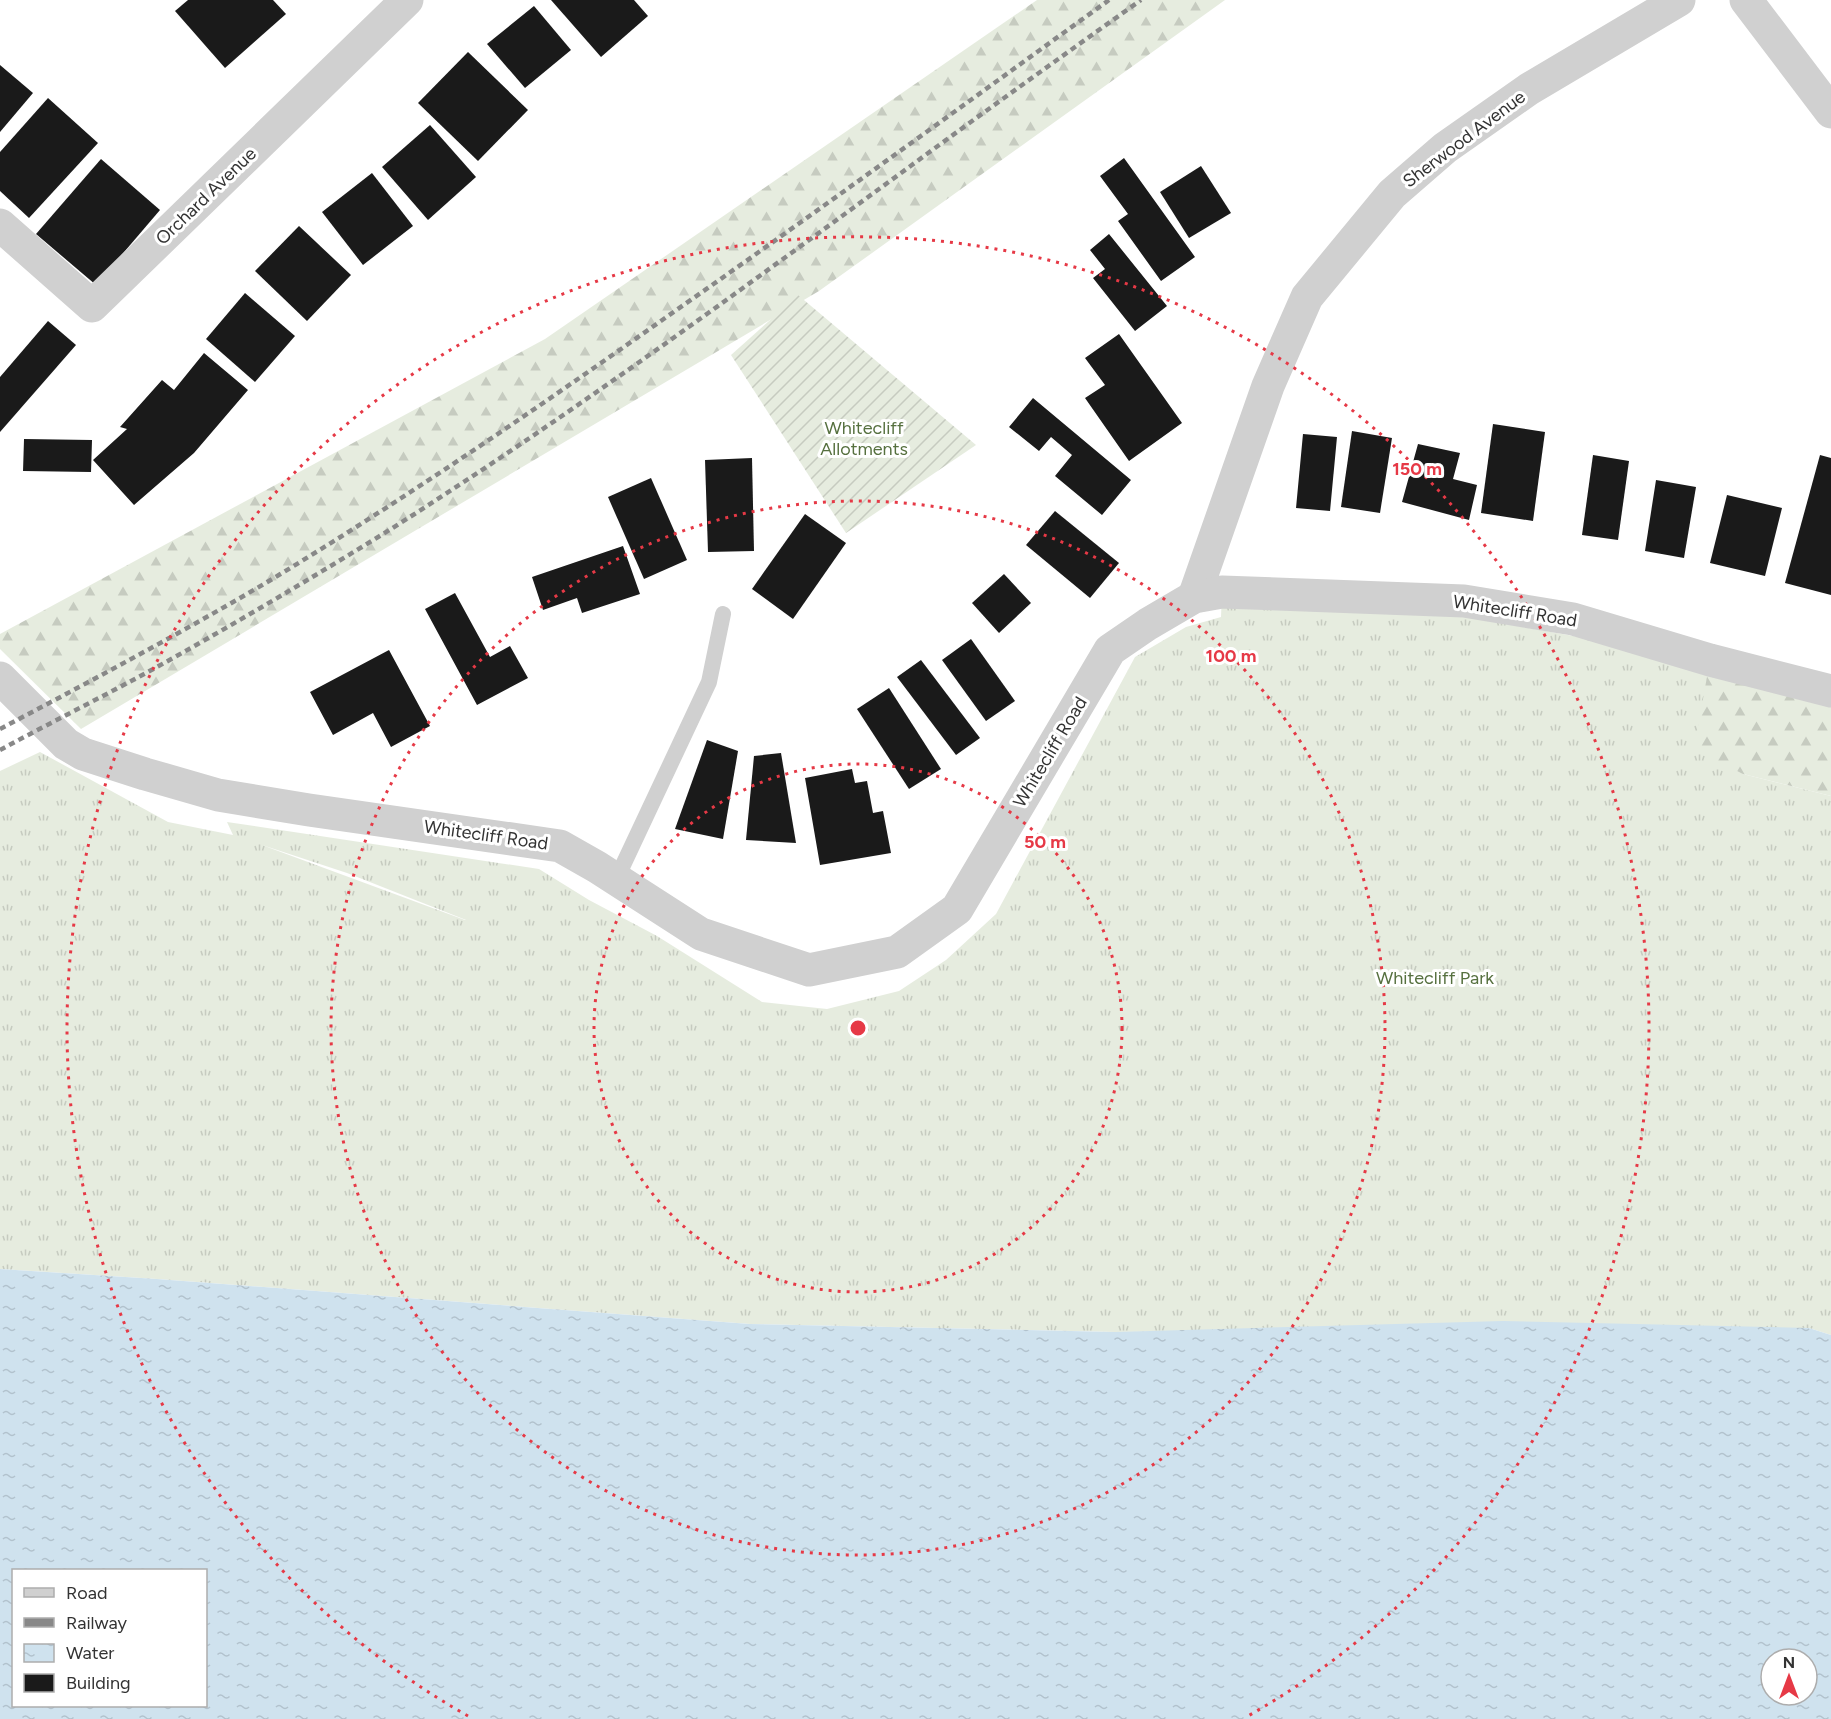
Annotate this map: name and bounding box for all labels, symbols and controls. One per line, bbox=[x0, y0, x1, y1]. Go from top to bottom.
street label: Sherwood Avenue bbox=[1398, 86, 1530, 192]
street label: Orchard Avenue bbox=[151, 142, 261, 249]
park label: Whitecliff Allotments bbox=[820, 417, 908, 460]
text: 150 m bbox=[1392, 458, 1442, 480]
street label: Whitecliff Road bbox=[1451, 590, 1579, 632]
text: 100 m bbox=[1206, 645, 1256, 667]
street label: Whitecliff Road bbox=[1008, 693, 1092, 811]
street label: Whitecliff Road bbox=[423, 815, 549, 855]
text: 50 m bbox=[1024, 831, 1066, 853]
park label: Whitecliff Park bbox=[1376, 967, 1494, 989]
centre of rings bbox=[848, 1018, 868, 1038]
legend bbox=[12, 1569, 207, 1707]
text: Road bbox=[66, 1582, 107, 1604]
text: Railway bbox=[66, 1612, 128, 1634]
text: Water bbox=[66, 1642, 114, 1664]
north arrow bbox=[1759, 1647, 1819, 1707]
text: N bbox=[1783, 1653, 1795, 1672]
text: Building bbox=[66, 1672, 131, 1694]

